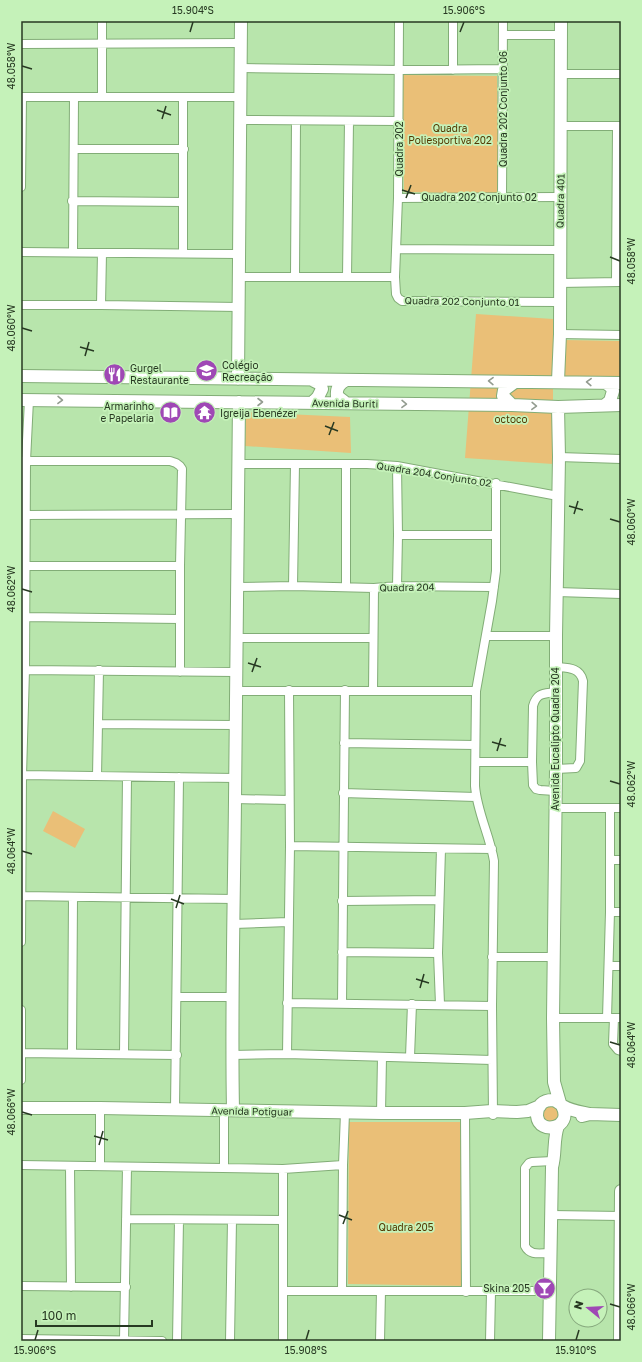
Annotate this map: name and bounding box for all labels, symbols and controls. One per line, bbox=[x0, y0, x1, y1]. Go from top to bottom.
text: 15.904°S bbox=[172, 4, 214, 16]
text: 15.906°S bbox=[443, 4, 485, 16]
text: 48.058°W bbox=[5, 42, 17, 89]
street label: Quadra 202 Conjunto 06 bbox=[497, 51, 509, 167]
street label: Quadra 202 bbox=[393, 121, 405, 177]
park label: Quadra Poliesportiva 202 bbox=[408, 122, 492, 146]
street label: Quadra 401 bbox=[554, 174, 566, 228]
street label: Quadra 202 Conjunto 02 bbox=[421, 191, 537, 203]
text: 48.058°W bbox=[625, 237, 637, 284]
street label: Quadra 202 Conjunto 01 bbox=[405, 294, 520, 308]
text: 48.060°W bbox=[5, 304, 17, 352]
school or university icon: Colégio Recreação bbox=[194, 358, 220, 384]
place label: Colégio Recreação bbox=[222, 359, 272, 383]
restaurant icon: Gurgel Restaurante bbox=[102, 361, 128, 387]
place label: Gurgel Restaurante bbox=[130, 362, 189, 386]
one-way arrow bbox=[488, 377, 494, 386]
one-way arrow bbox=[586, 378, 592, 387]
one-way arrow bbox=[57, 396, 63, 404]
street label: Avenida Buriti bbox=[312, 396, 378, 410]
one-way arrow bbox=[257, 398, 263, 406]
library icon: Armarinho e Papelaria bbox=[157, 399, 183, 425]
place label: Armarinho e Papelaria bbox=[101, 400, 154, 424]
temple icon: Igreija Ebenézer bbox=[192, 400, 218, 426]
one-way arrow bbox=[401, 400, 407, 408]
one-way arrow bbox=[531, 401, 537, 410]
place label: Igreija Ebenézer bbox=[220, 407, 297, 419]
park label: octoco bbox=[495, 413, 527, 425]
street label: Quadra 204 Conjunto 02 bbox=[376, 459, 492, 489]
text: 48.060°W bbox=[625, 498, 637, 546]
text: 48.062°W bbox=[5, 565, 17, 612]
street label: Quadra 204 bbox=[379, 581, 435, 593]
street label: Avenida Eucalipto Quadra 204 bbox=[549, 667, 561, 811]
text: 48.062°W bbox=[625, 760, 637, 807]
text: 48.064°W bbox=[5, 827, 17, 874]
text: 48.064°W bbox=[625, 1021, 637, 1068]
text: 48.066°W bbox=[5, 1088, 17, 1136]
street label: Avenida Potiguar bbox=[211, 1104, 293, 1118]
park label: Quadra 205 bbox=[379, 1221, 434, 1233]
bar icon: Skina 205 bbox=[532, 1275, 558, 1301]
place label: Skina 205 bbox=[483, 1282, 530, 1294]
text: 48.066°W bbox=[625, 1283, 637, 1331]
north arrow bbox=[568, 1288, 608, 1328]
text: N bbox=[571, 1299, 585, 1311]
scale bar bbox=[36, 1302, 152, 1328]
text: 100 m bbox=[42, 1308, 76, 1323]
text: 15.906°S bbox=[14, 1344, 56, 1356]
text: 15.908°S bbox=[285, 1344, 327, 1356]
text: 15.910°S bbox=[555, 1344, 597, 1356]

